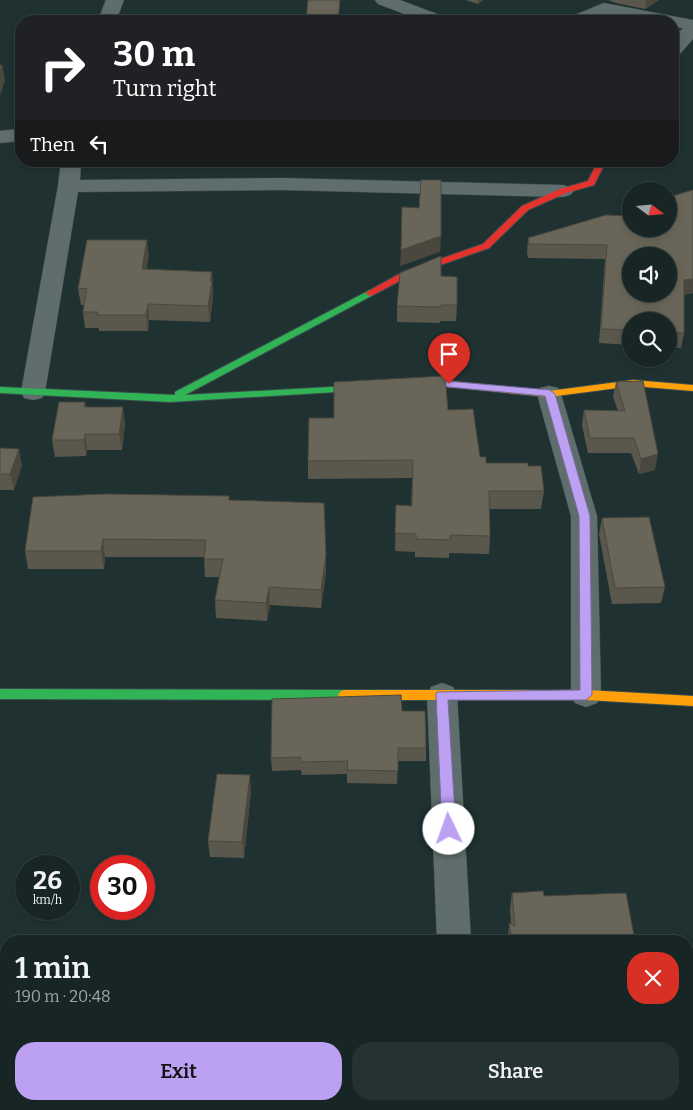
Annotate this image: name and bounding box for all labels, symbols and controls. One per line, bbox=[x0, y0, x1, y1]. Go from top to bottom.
text: 30 m bbox=[113, 33, 195, 75]
icon: right bbox=[30, 35, 95, 100]
text: Turn right bbox=[113, 75, 216, 102]
icon: left bbox=[85, 130, 113, 158]
text: Then bbox=[30, 133, 75, 156]
north arrow bbox=[622, 182, 678, 238]
map controls bbox=[622, 182, 677, 367]
button: sound bbox=[622, 247, 677, 302]
button: search bbox=[622, 312, 677, 367]
pin bbox=[428, 333, 470, 384]
icon: arrive bbox=[435, 340, 463, 368]
position arrow bbox=[422, 802, 474, 854]
speed limit sign: 30 bbox=[90, 855, 155, 920]
text: 26 bbox=[33, 866, 62, 896]
text: km/h bbox=[33, 893, 62, 907]
text: 1 min bbox=[15, 950, 90, 986]
button: close bbox=[627, 952, 679, 1004]
text: 190 m · 20:48 bbox=[15, 987, 111, 1006]
button: Exit bbox=[15, 1042, 342, 1100]
button: Share bbox=[352, 1042, 679, 1100]

